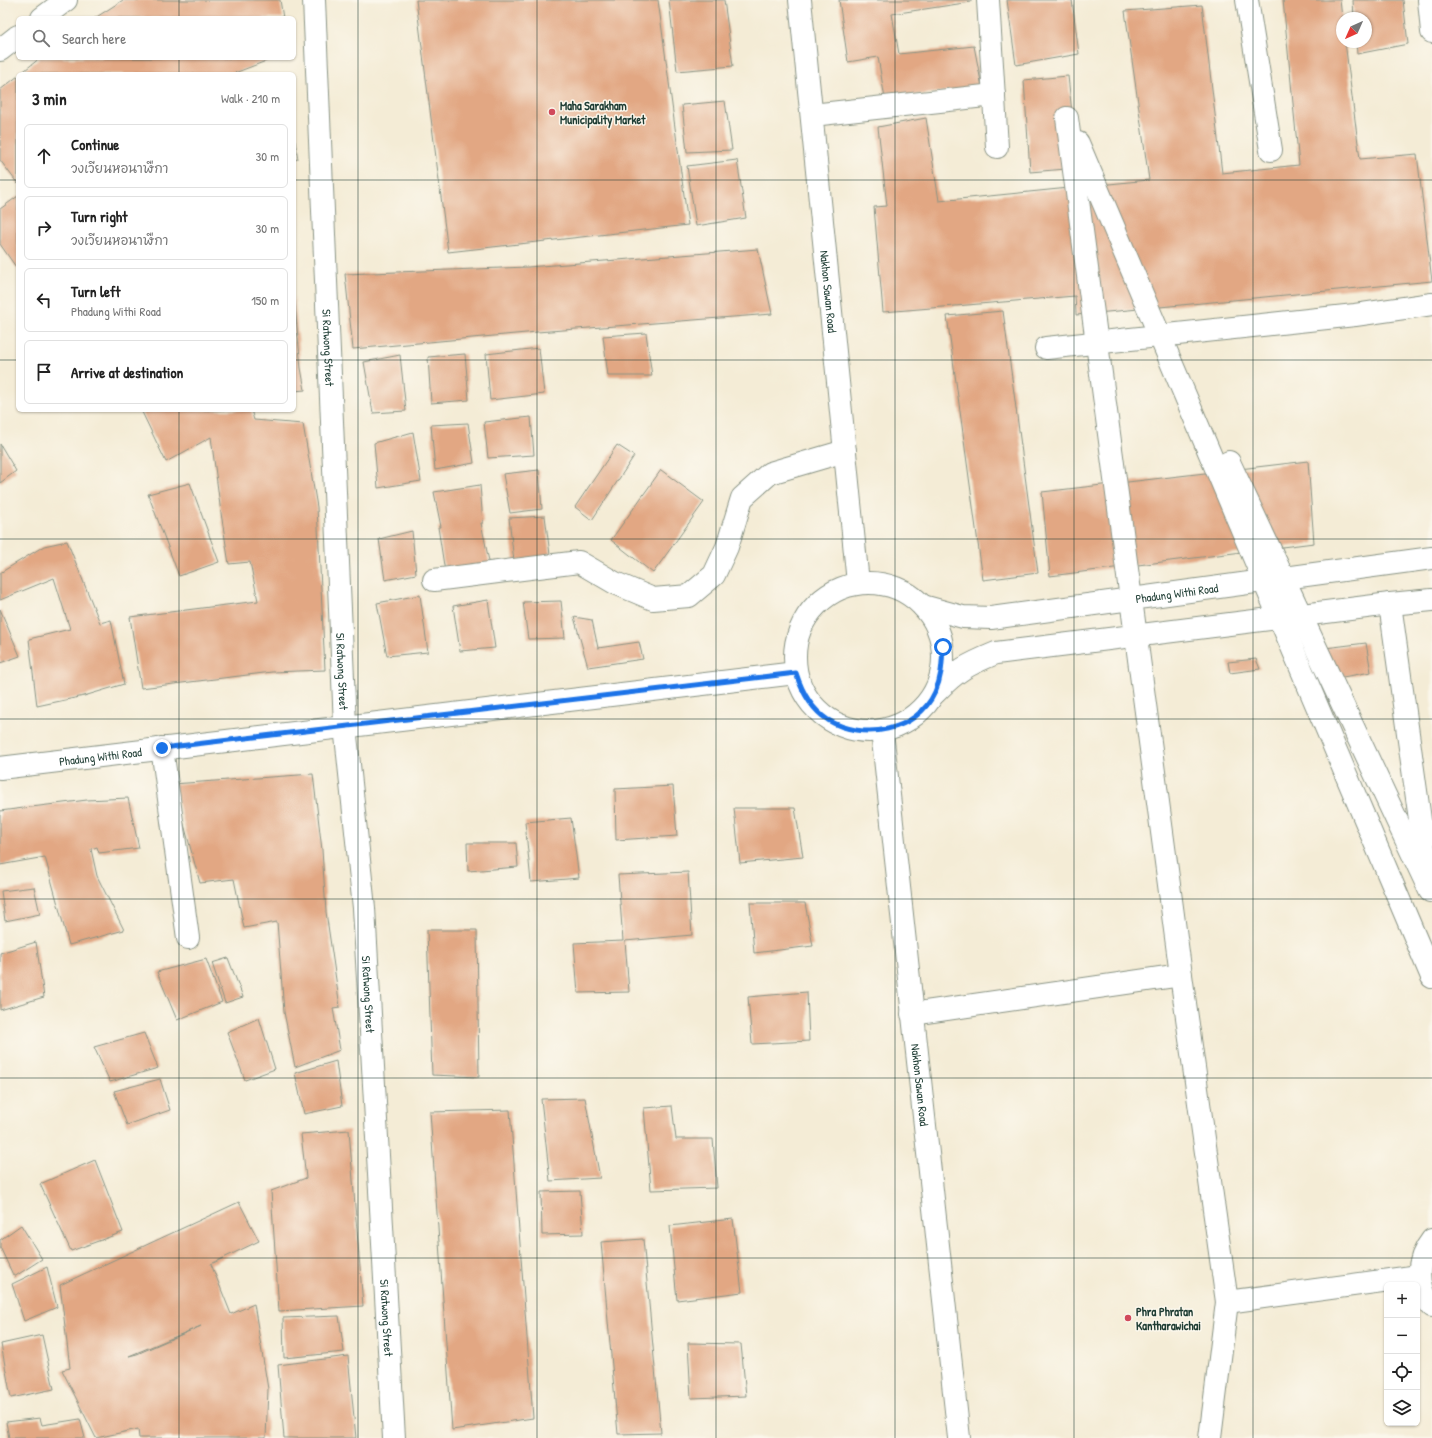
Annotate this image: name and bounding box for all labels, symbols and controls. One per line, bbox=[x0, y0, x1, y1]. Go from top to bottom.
north arrow bbox=[1336, 12, 1372, 48]
search box bbox=[16, 16, 296, 60]
icon: search bbox=[30, 27, 52, 49]
text: Search here bbox=[62, 28, 126, 49]
text: 3 min bbox=[32, 87, 67, 110]
text: Walk · 210 m bbox=[221, 89, 280, 107]
place label: Maha Sarakham Municipality Market bbox=[560, 97, 646, 129]
marker: Maha Sarakham Municipality Market bbox=[547, 107, 557, 117]
text: Continue bbox=[71, 134, 119, 155]
icon: ahead bbox=[33, 145, 55, 167]
text: 30 m bbox=[256, 147, 279, 165]
text: วงเวียนหอนาฬืกา bbox=[71, 159, 168, 177]
text: Turn right bbox=[71, 206, 127, 227]
icon: right bbox=[33, 217, 55, 239]
text: 30 m bbox=[256, 219, 279, 237]
text: วงเวียนหอนาฬืกา bbox=[71, 231, 168, 249]
street label: Nakhon Sawan Road bbox=[816, 250, 842, 334]
text: Turn left bbox=[71, 281, 121, 302]
icon: left bbox=[33, 289, 55, 311]
text: 150 m bbox=[251, 291, 279, 309]
text: Phadung Withi Road bbox=[71, 302, 161, 320]
street label: Si Ratwong Street bbox=[319, 309, 339, 387]
icon: arrive bbox=[33, 361, 55, 383]
text: Arrive at destination bbox=[71, 362, 183, 383]
street label: Phadung Withi Road bbox=[1134, 579, 1219, 607]
street label: Si Ratwong Street bbox=[333, 632, 353, 711]
route start bbox=[934, 638, 952, 656]
route end bbox=[153, 739, 171, 757]
street label: Phadung Withi Road bbox=[58, 743, 143, 769]
street label: Si Ratwong Street bbox=[358, 955, 380, 1034]
street label: Nakhon Sawan Road bbox=[908, 1043, 934, 1127]
street label: Si Ratwong Street bbox=[377, 1279, 398, 1358]
map controls bbox=[1384, 1282, 1420, 1426]
button: + bbox=[1384, 1282, 1420, 1318]
place label: Phra Phratan Kantharawichai bbox=[1136, 1303, 1201, 1334]
marker: Phra Phratan Kantharawichai bbox=[1123, 1313, 1133, 1323]
button: − bbox=[1384, 1318, 1420, 1354]
button: locate bbox=[1384, 1354, 1420, 1390]
button: layers bbox=[1384, 1390, 1420, 1426]

